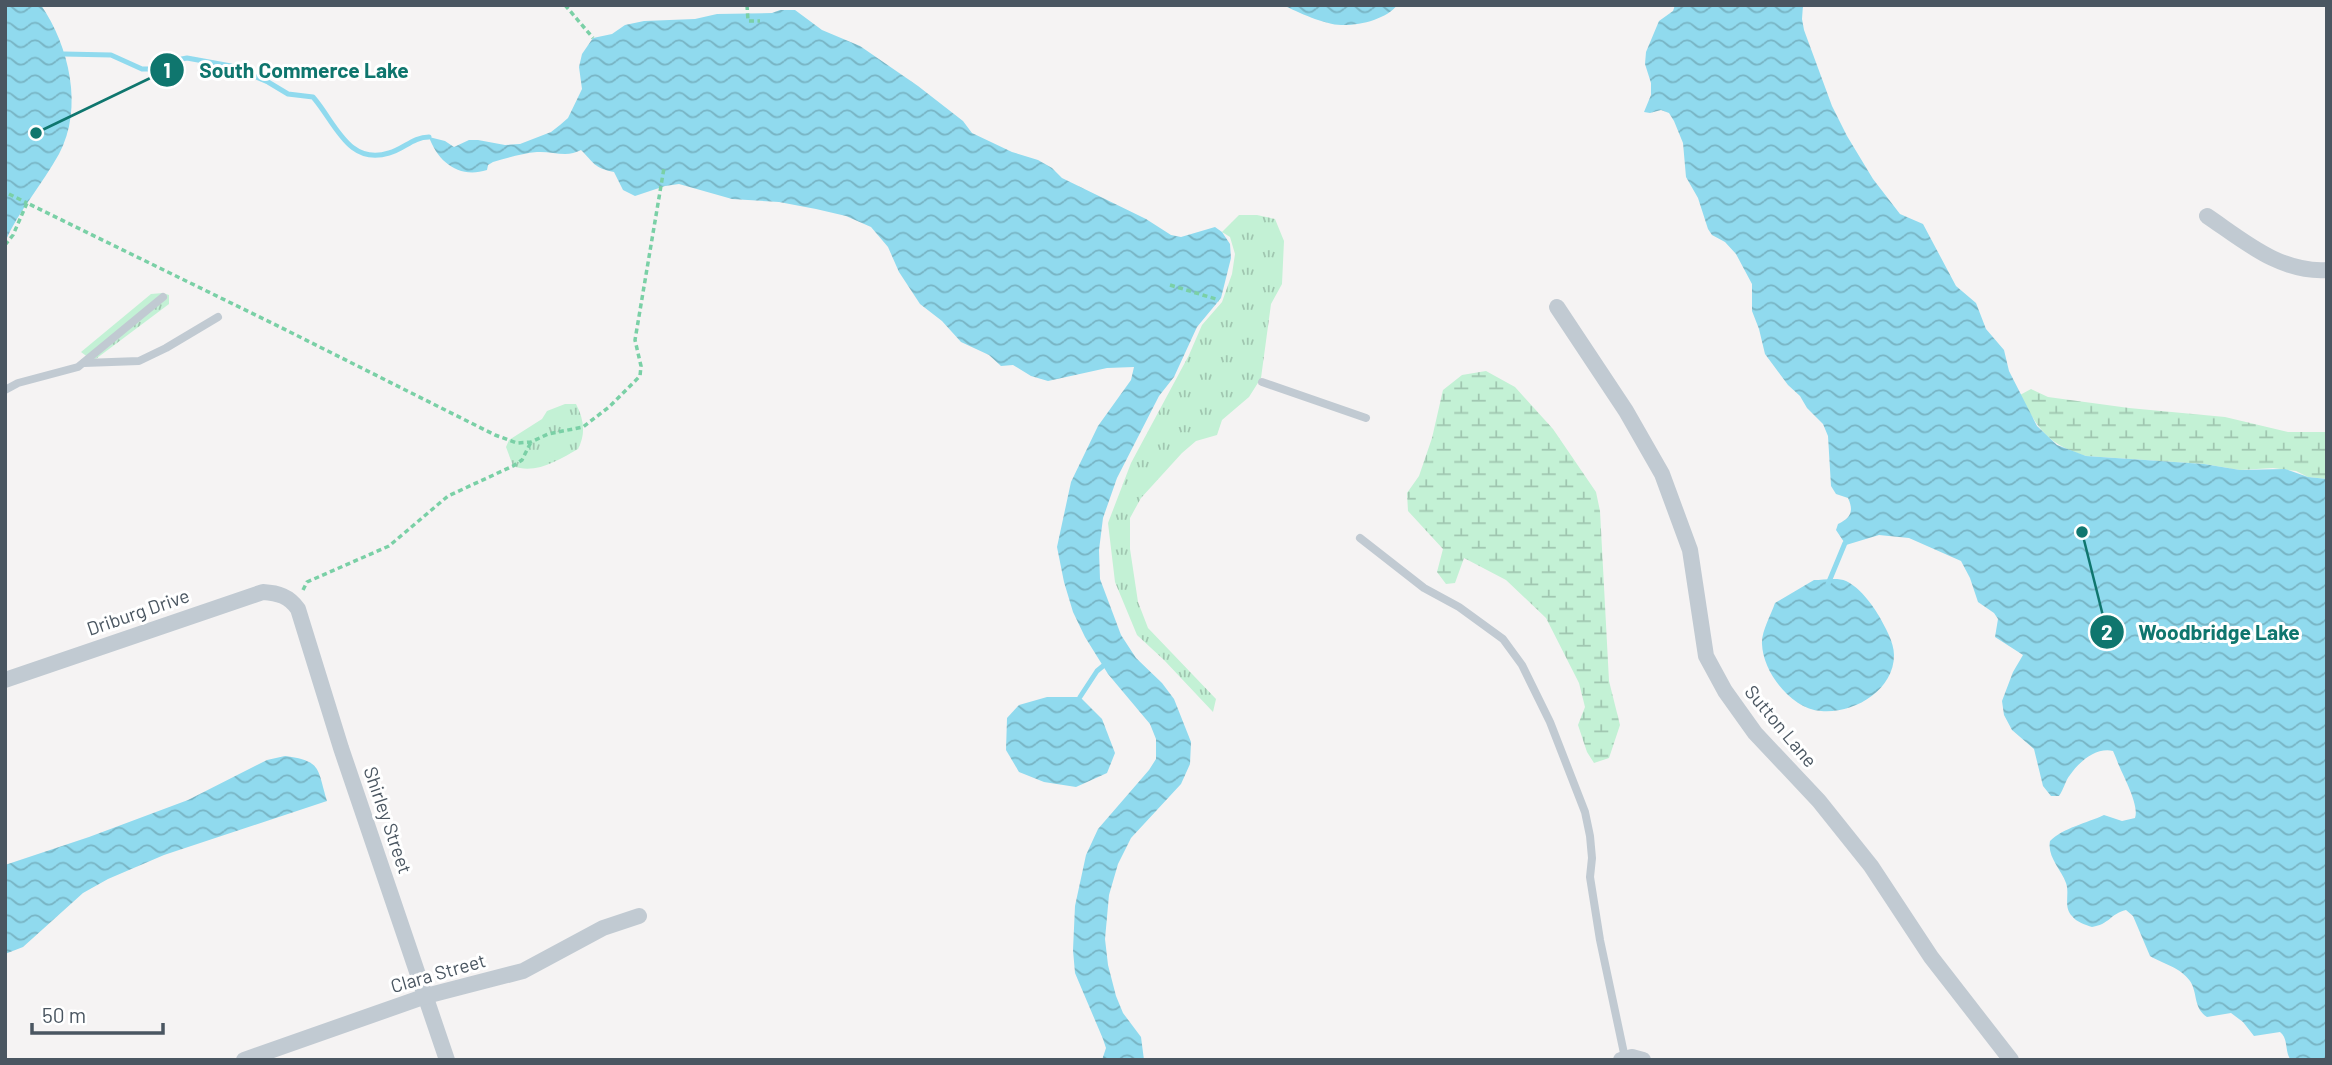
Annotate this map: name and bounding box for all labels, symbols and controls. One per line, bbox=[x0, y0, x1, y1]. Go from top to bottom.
callout: South Commerce Lake bbox=[150, 49, 423, 91]
text: 1 bbox=[163, 57, 171, 82]
text: South Commerce Lake bbox=[199, 57, 409, 82]
street label: Driburg Drive bbox=[83, 583, 192, 640]
callout: Woodbridge Lake bbox=[2089, 611, 2314, 653]
text: 2 bbox=[2101, 619, 2113, 644]
text: Woodbridge Lake bbox=[2138, 619, 2300, 644]
street label: Sutton Lane bbox=[1740, 680, 1822, 771]
street label: Shirley Street bbox=[359, 763, 418, 876]
street label: Clara Street bbox=[388, 948, 488, 997]
scale bar bbox=[32, 992, 163, 1036]
text: 50 m bbox=[42, 1002, 86, 1027]

